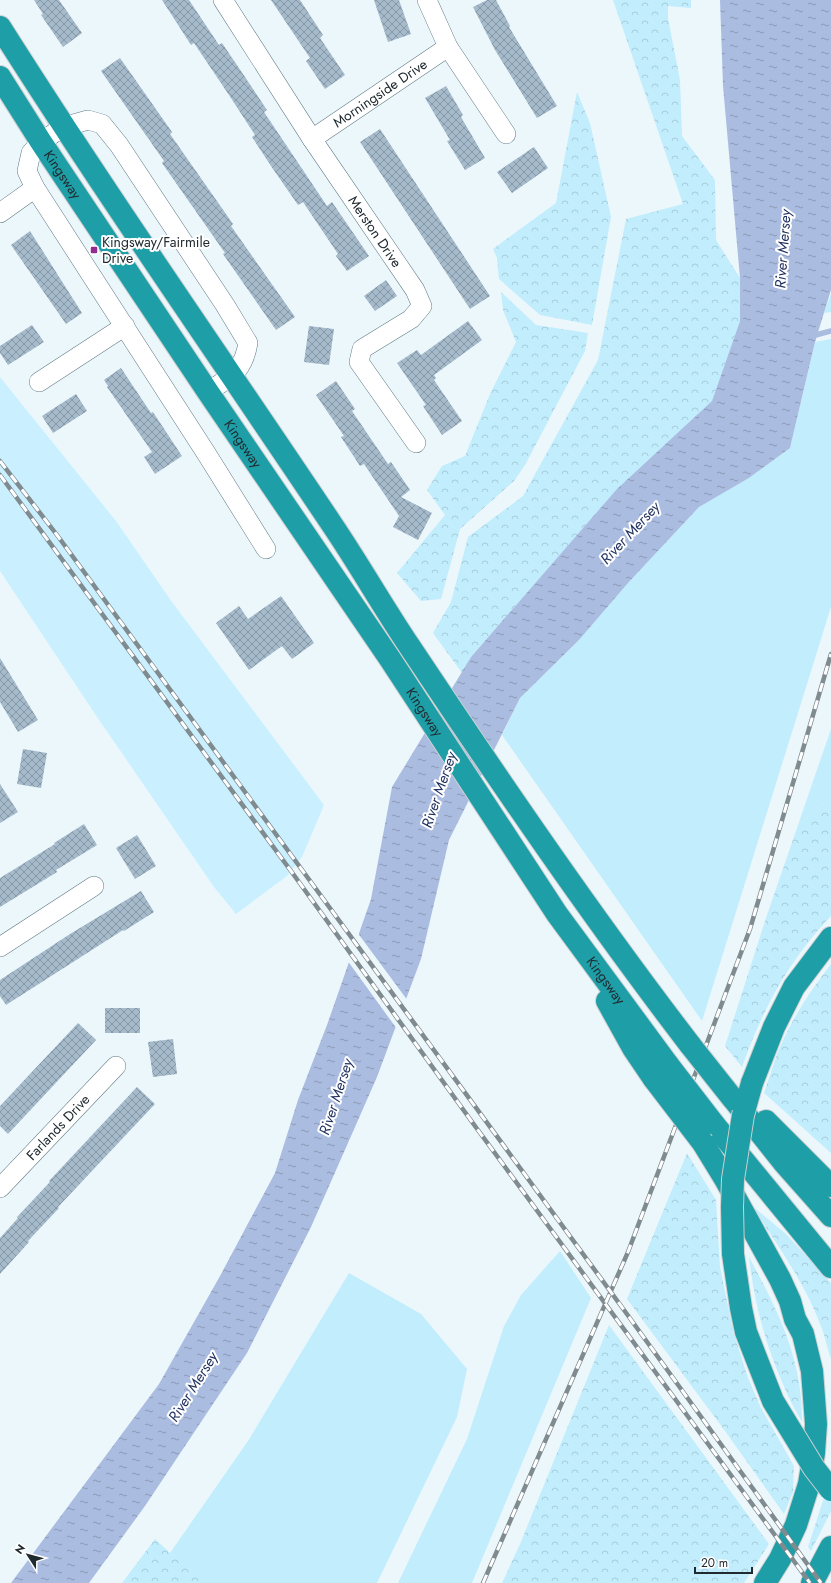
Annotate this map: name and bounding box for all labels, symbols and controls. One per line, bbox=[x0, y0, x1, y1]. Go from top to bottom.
street label: Morningside Drive bbox=[329, 54, 431, 132]
street label: Kingsway bbox=[39, 146, 87, 204]
street label: Merston Drive bbox=[343, 192, 407, 271]
water label: River Mersey bbox=[769, 207, 797, 289]
place label: Kingsway/Fairmile Drive bbox=[102, 232, 210, 268]
marker: Kingsway/Fairmile Drive bbox=[89, 245, 99, 255]
street label: Kingsway bbox=[219, 415, 267, 473]
water label: River Mersey bbox=[595, 495, 666, 569]
street label: Kingsway bbox=[401, 684, 449, 741]
water label: River Mersey bbox=[416, 748, 463, 831]
street label: Kingsway bbox=[582, 952, 631, 1009]
water label: River Mersey bbox=[313, 1055, 359, 1138]
street label: Farlands Drive bbox=[22, 1090, 94, 1165]
water label: River Mersey bbox=[163, 1346, 224, 1426]
north arrow bbox=[8, 1535, 48, 1575]
text: N bbox=[11, 1541, 29, 1557]
scale bar bbox=[695, 1549, 752, 1575]
text: 20 m bbox=[701, 1554, 728, 1572]

